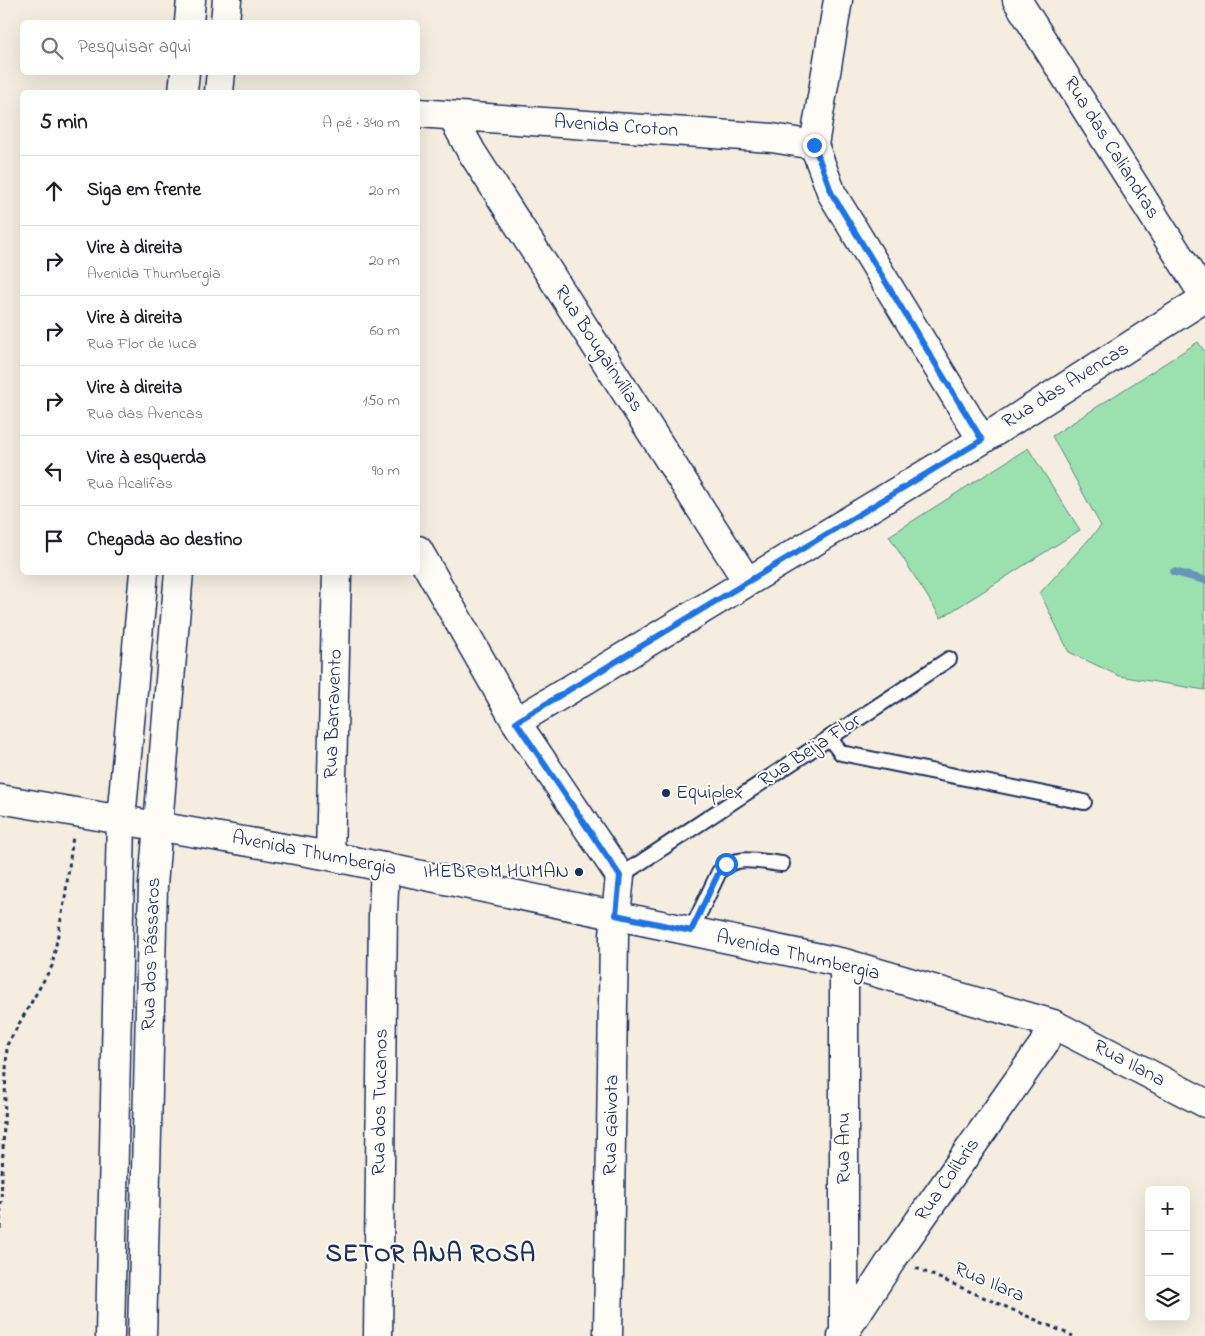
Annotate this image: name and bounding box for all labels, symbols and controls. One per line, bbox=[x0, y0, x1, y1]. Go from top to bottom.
search box bbox=[20, 20, 420, 75]
icon: search bbox=[38, 34, 66, 62]
text: Pesquisar aqui bbox=[78, 34, 191, 61]
street label: Rua das Caliandras bbox=[1055, 71, 1167, 225]
text: 5 min bbox=[40, 108, 88, 138]
street label: Avenida Croton bbox=[553, 108, 679, 146]
text: A pé · 340 m bbox=[322, 111, 400, 135]
route end bbox=[803, 134, 826, 157]
icon: ahead bbox=[40, 177, 68, 205]
text: Siga em frente bbox=[87, 177, 201, 204]
text: 20 m bbox=[369, 179, 400, 203]
text: Vire à direita bbox=[87, 235, 182, 262]
icon: right bbox=[40, 247, 68, 275]
text: 20 m bbox=[369, 249, 400, 273]
text: Avenida Thumbergia bbox=[87, 262, 221, 286]
street label: Rua Bougainvílias bbox=[545, 280, 650, 419]
text: Vire à direita bbox=[87, 305, 182, 332]
icon: right bbox=[40, 317, 68, 345]
text: 60 m bbox=[370, 319, 400, 343]
text: Rua Flor de Iuca bbox=[87, 332, 197, 356]
street label: Rua das Avencas bbox=[997, 335, 1135, 437]
text: Vire à direita bbox=[87, 375, 182, 402]
icon: right bbox=[40, 387, 68, 415]
text: 150 m bbox=[362, 389, 400, 413]
text: Rua das Avencas bbox=[87, 402, 203, 426]
text: Vire à esquerda bbox=[87, 445, 206, 472]
icon: left bbox=[40, 457, 68, 485]
text: 90 m bbox=[372, 459, 400, 483]
text: Rua Acalifas bbox=[87, 472, 173, 496]
icon: arrive bbox=[40, 527, 68, 555]
text: Chegada ao destino bbox=[87, 527, 242, 554]
street label: Rua Barravento bbox=[317, 649, 351, 779]
street label: Rua Beija Flor bbox=[753, 707, 868, 795]
place label: Equiplex bbox=[676, 779, 743, 808]
marker: Equiplex bbox=[660, 787, 672, 799]
street label: Avenida Thumbergia bbox=[229, 824, 399, 885]
route start bbox=[715, 853, 738, 876]
place label: IHEBROM HUMAN bbox=[423, 858, 569, 887]
marker: IHEBROM HUMAN bbox=[573, 866, 585, 878]
street label: Rua dos Pássaros bbox=[135, 877, 169, 1031]
street label: Avenida Thumbergia bbox=[713, 923, 883, 990]
street label: Rua dos Tucanos bbox=[365, 1028, 397, 1176]
street label: Rua Ilana bbox=[1088, 1033, 1170, 1095]
street label: Rua Gaivota bbox=[597, 1074, 627, 1176]
street label: Rua Anu bbox=[830, 1112, 859, 1184]
street label: Rua Colibris bbox=[908, 1132, 988, 1228]
map controls bbox=[1145, 1186, 1190, 1321]
button: + bbox=[1145, 1186, 1190, 1231]
button: − bbox=[1145, 1231, 1190, 1276]
district label: SETOR ANA ROSA bbox=[326, 1237, 536, 1273]
street label: Rua Ilara bbox=[949, 1255, 1029, 1311]
button: layers bbox=[1145, 1276, 1190, 1321]

